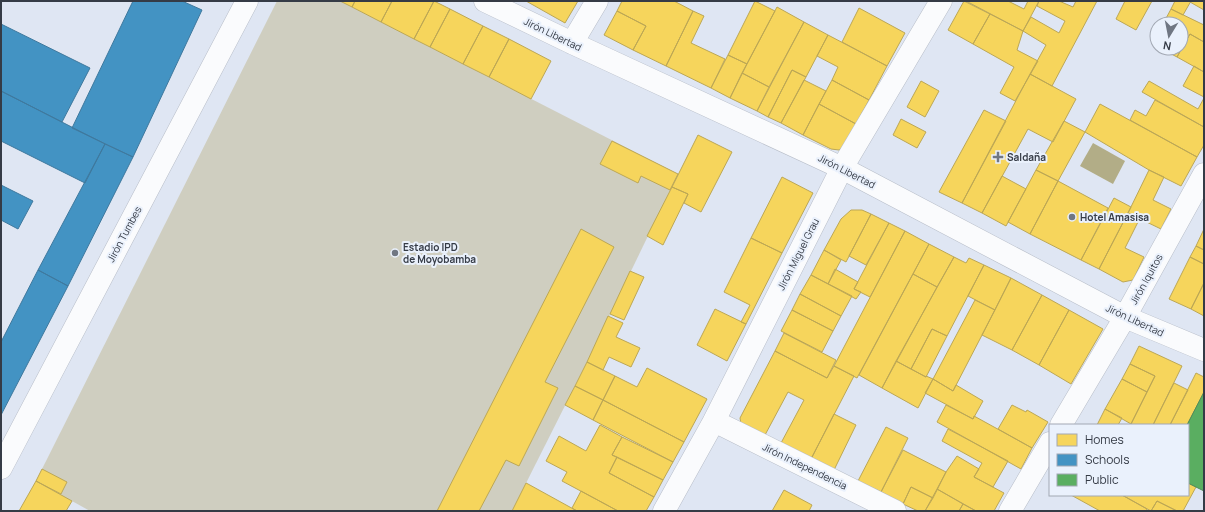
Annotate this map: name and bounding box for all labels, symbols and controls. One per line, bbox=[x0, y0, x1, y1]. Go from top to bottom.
street label: Jirón Libertad bbox=[522, 14, 584, 54]
north arrow bbox=[1149, 16, 1189, 56]
text: N bbox=[1162, 38, 1172, 54]
place label: Saldaña bbox=[1007, 150, 1046, 164]
street label: Jirón Libertad bbox=[816, 151, 878, 191]
marker: Saldaña bbox=[992, 151, 1004, 163]
street label: Jirón Tumbes bbox=[103, 204, 145, 264]
place label: Hotel Amasisa bbox=[1080, 210, 1149, 224]
marker: Hotel Amasisa bbox=[1067, 212, 1077, 222]
street label: Jirón Miguel Grau bbox=[774, 216, 822, 292]
place label: Estadio IPD de Moyobamba bbox=[403, 240, 476, 266]
marker: Estadio IPD de Moyobamba bbox=[390, 248, 400, 258]
street label: Jirón Iquitos bbox=[1126, 251, 1166, 307]
street label: Jirón Libertad bbox=[1104, 300, 1166, 340]
legend bbox=[1049, 424, 1189, 496]
text: Homes bbox=[1085, 431, 1124, 448]
street label: Jirón Independencia bbox=[760, 439, 850, 493]
text: Schools bbox=[1085, 451, 1129, 468]
text: Public bbox=[1085, 471, 1119, 488]

